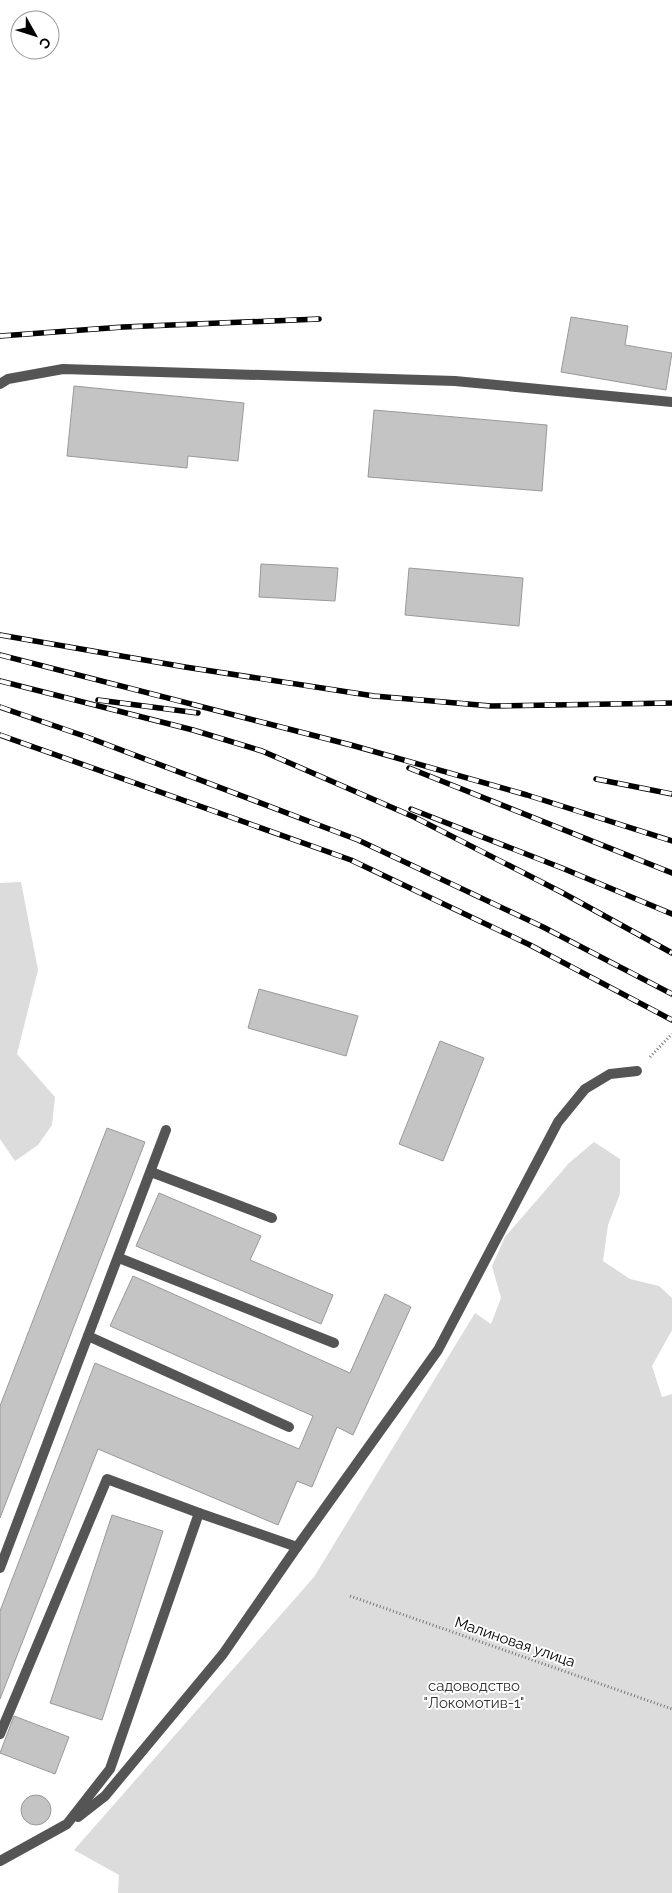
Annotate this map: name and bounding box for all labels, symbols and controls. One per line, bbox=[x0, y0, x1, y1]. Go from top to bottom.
north arrow bbox=[10, 10, 60, 60]
text: С bbox=[36, 34, 54, 52]
street label: Малиновая улица bbox=[452, 1613, 578, 1671]
park label: садоводство "Локомотив-1" bbox=[424, 1677, 524, 1712]

